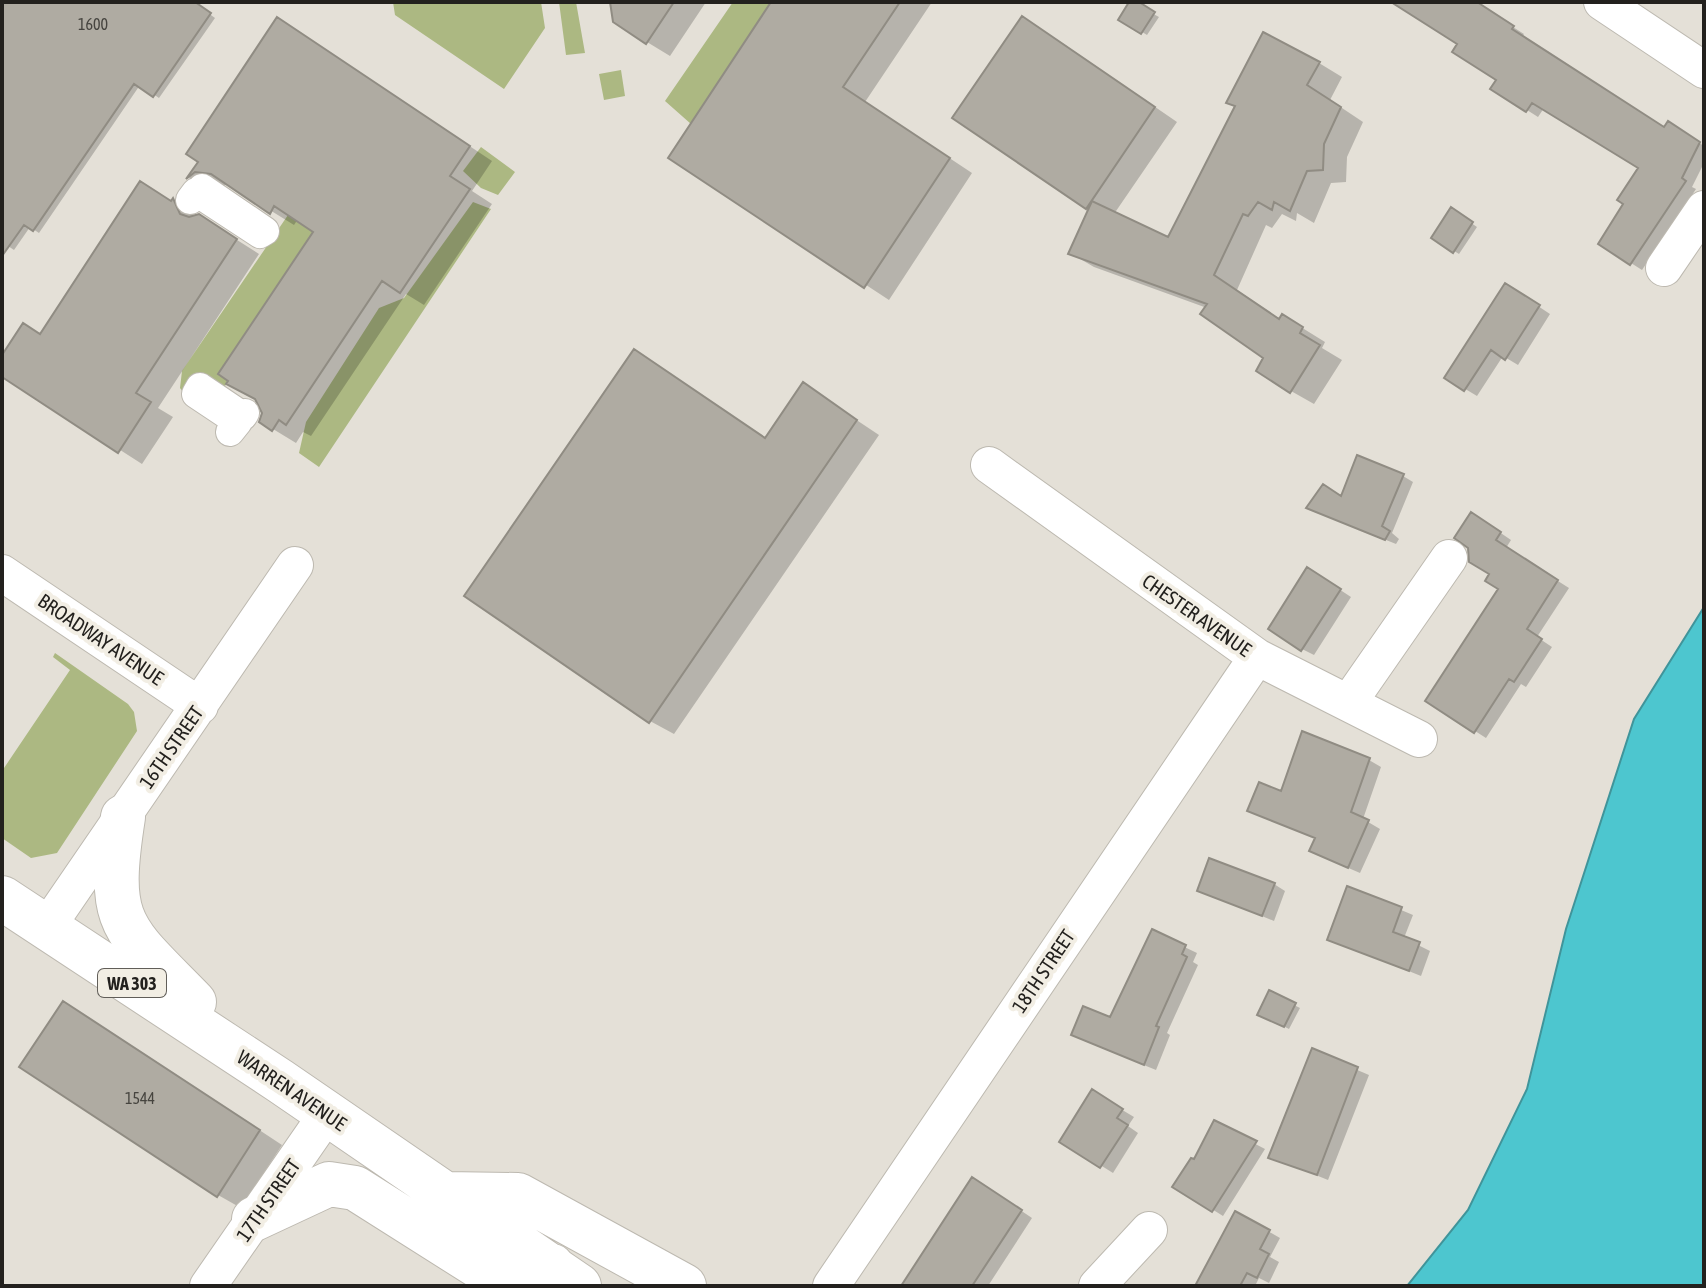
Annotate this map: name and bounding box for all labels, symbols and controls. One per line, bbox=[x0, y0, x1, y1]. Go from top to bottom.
house number: 1600 bbox=[78, 15, 108, 33]
street label: CHESTER AVENUE bbox=[1138, 569, 1256, 661]
street label: BROADWAY AVENUE bbox=[34, 589, 168, 690]
street label: 16TH STREET bbox=[134, 701, 208, 792]
street label: 18TH STREET bbox=[1007, 925, 1079, 1017]
road number: WA 303 bbox=[98, 969, 166, 997]
street label: WARREN AVENUE bbox=[233, 1045, 351, 1135]
house number: 1544 bbox=[125, 1089, 155, 1107]
street label: 17TH STREET bbox=[231, 1154, 305, 1245]

